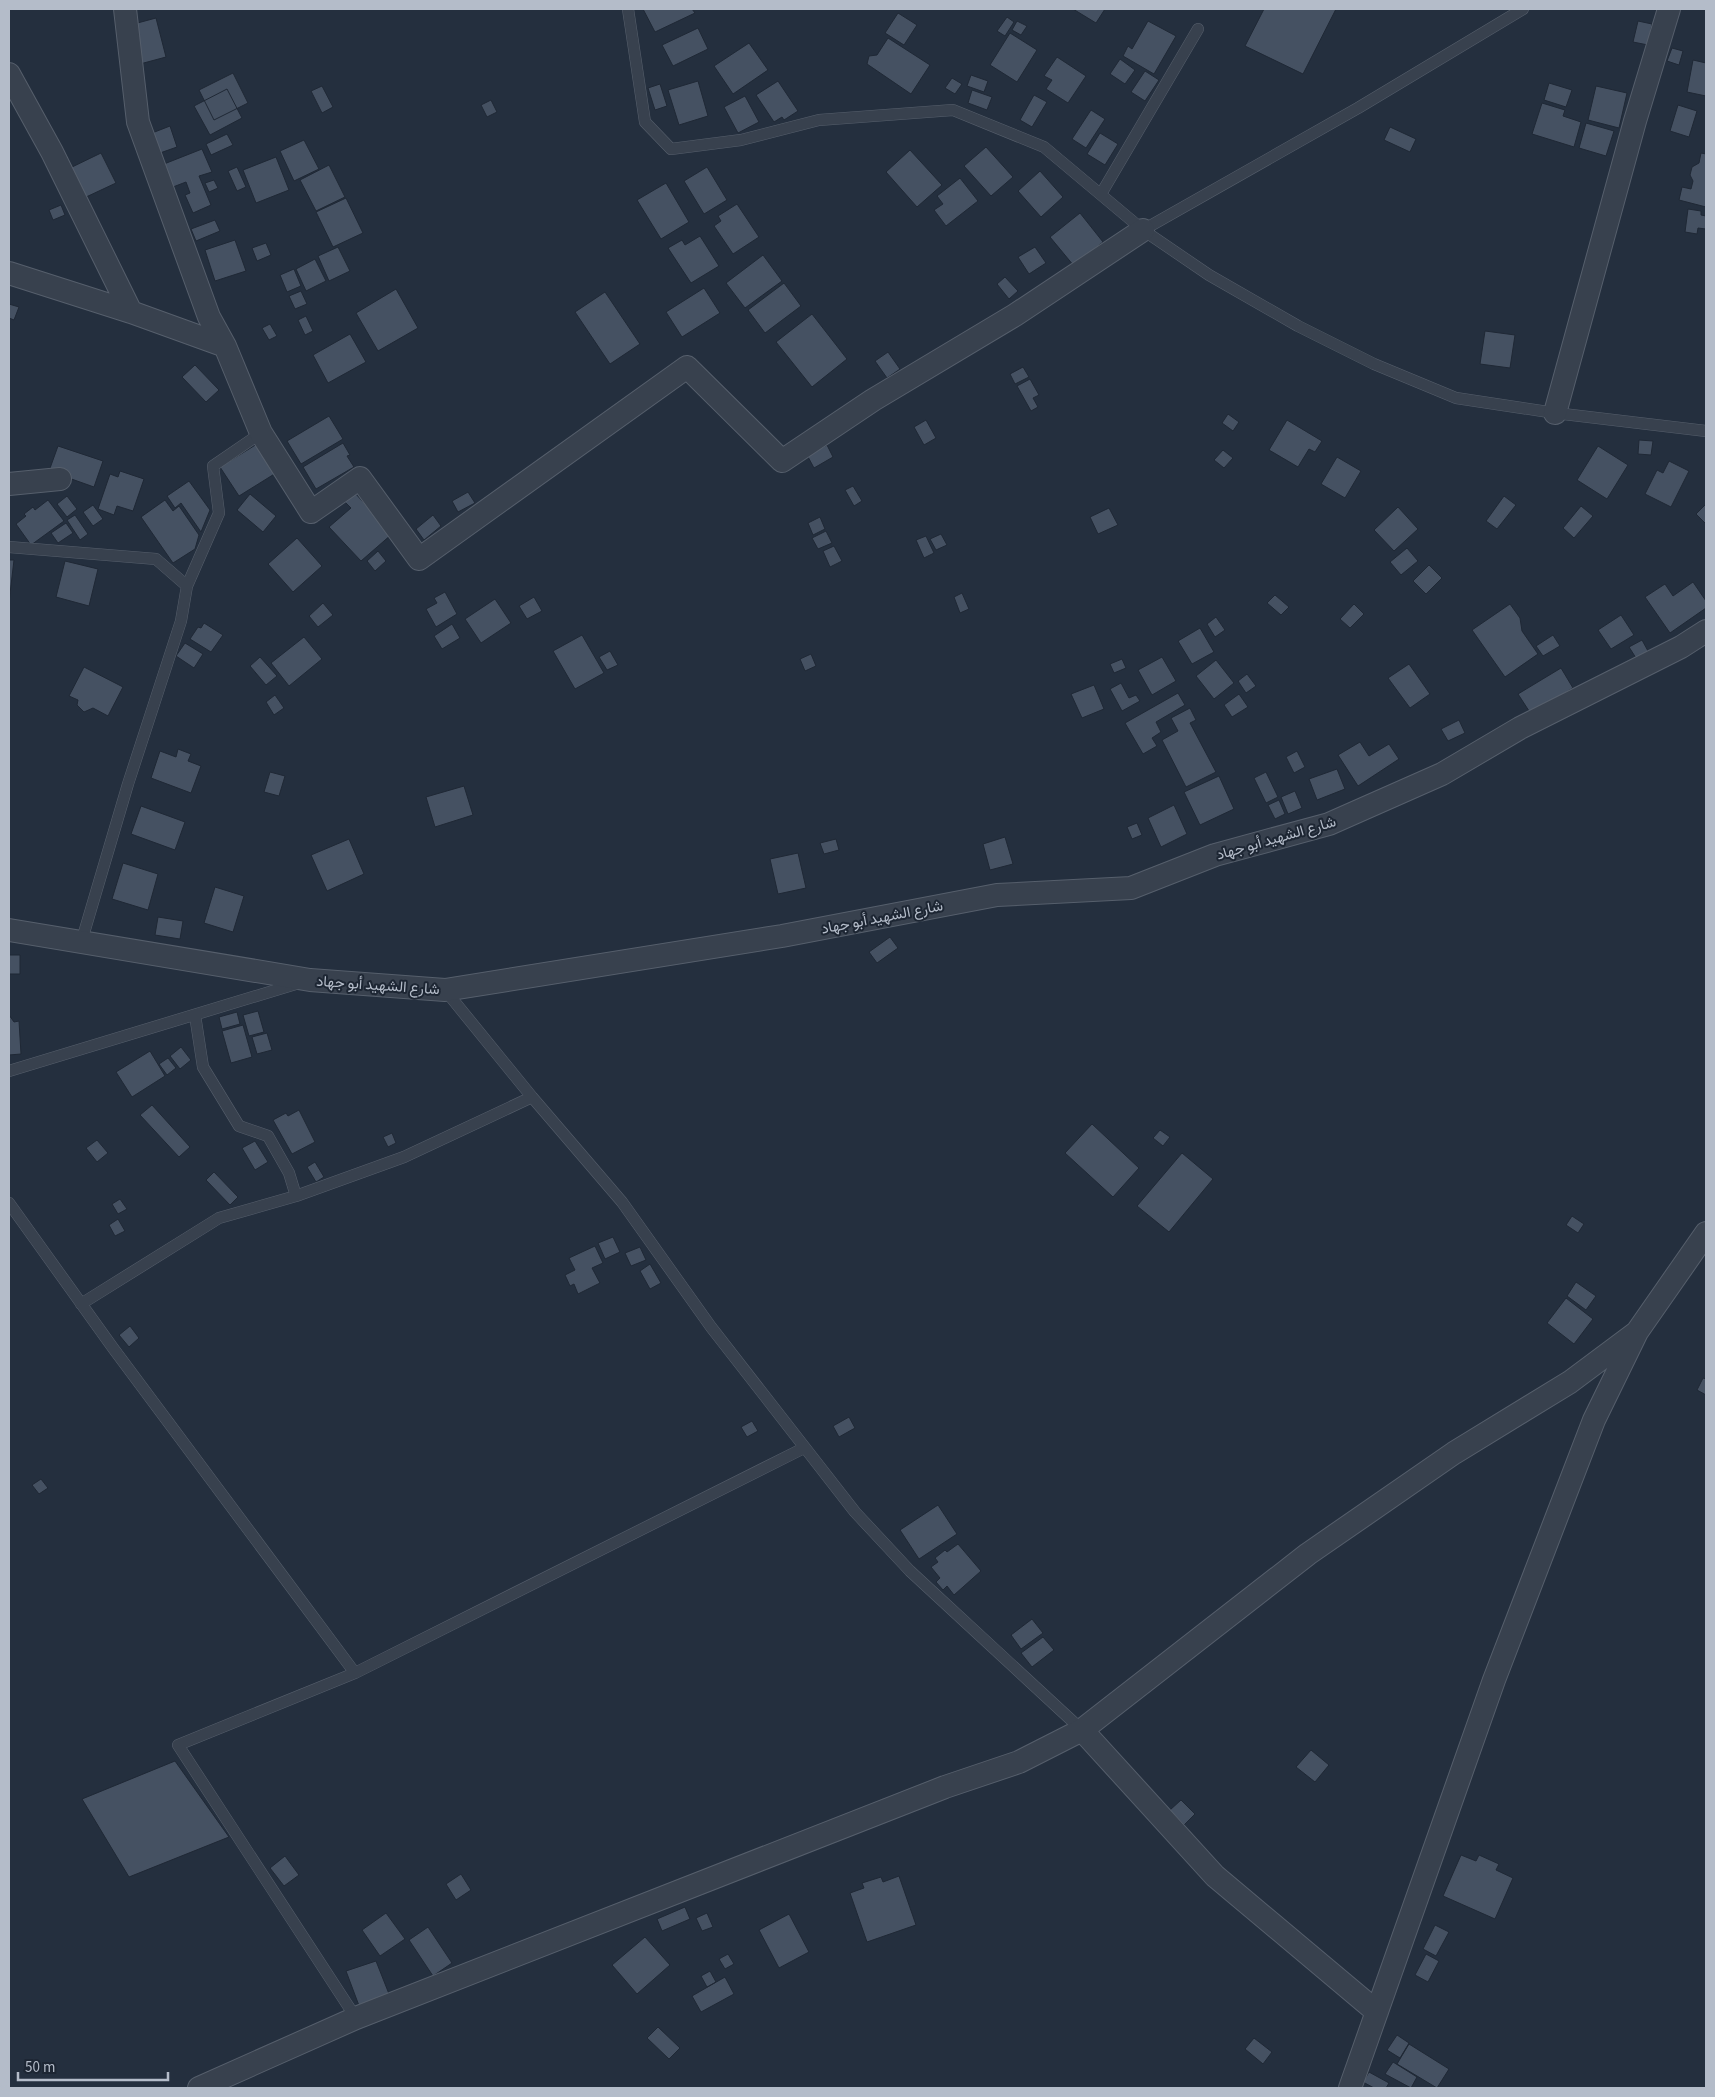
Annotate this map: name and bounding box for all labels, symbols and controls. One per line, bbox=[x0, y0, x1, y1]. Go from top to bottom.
street label: شارع الشهيد أبو جهاد bbox=[1214, 811, 1339, 866]
street label: شارع الشهيد أبو جهاد bbox=[819, 895, 945, 940]
street label: شارع الشهيد أبو جهاد bbox=[316, 971, 441, 1000]
scale bar bbox=[18, 2050, 168, 2082]
text: 50 m bbox=[25, 2057, 55, 2078]

